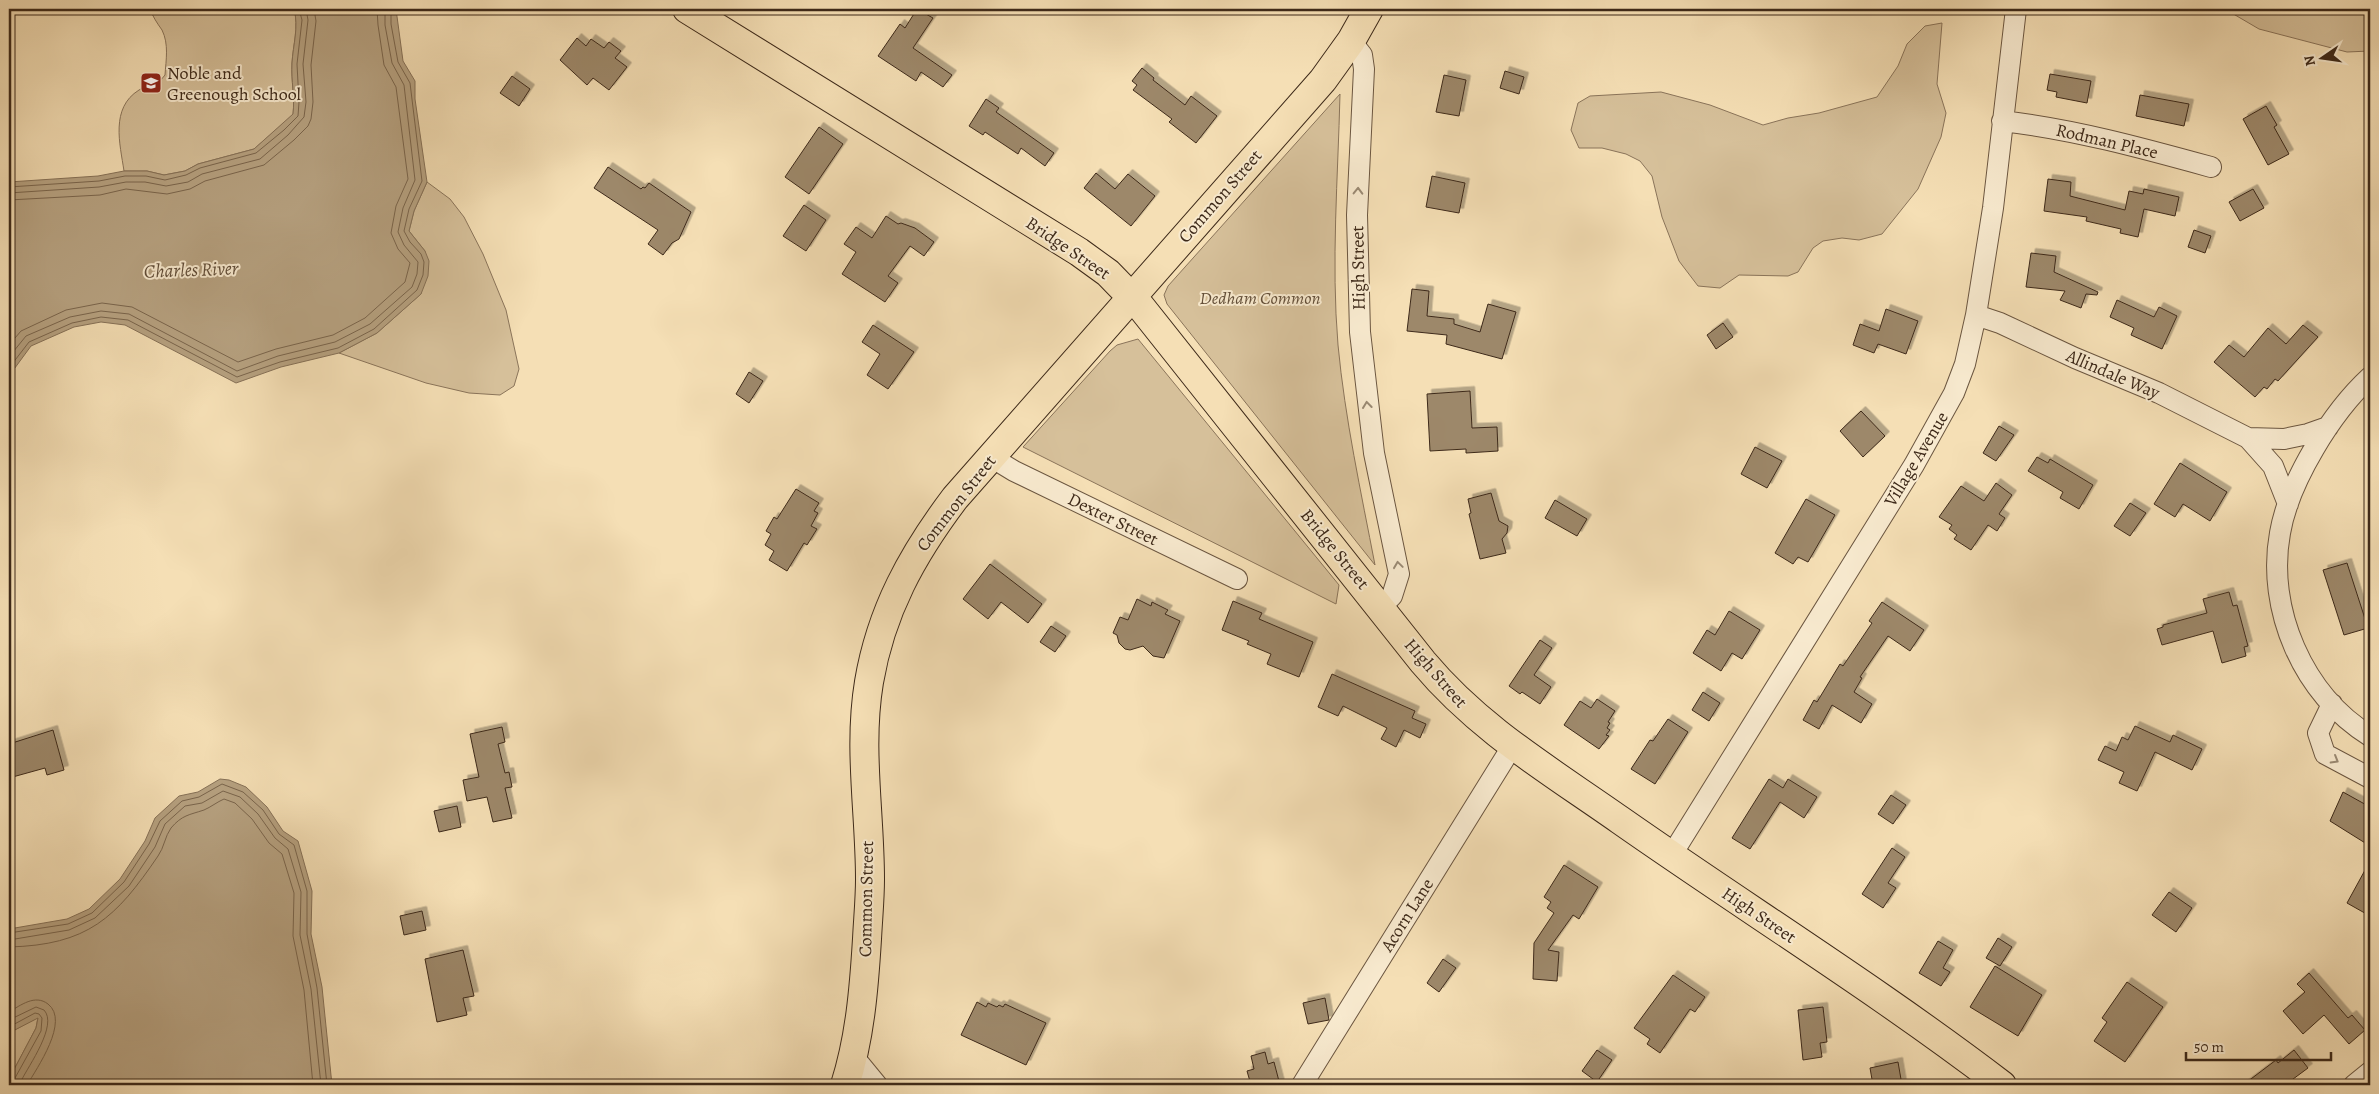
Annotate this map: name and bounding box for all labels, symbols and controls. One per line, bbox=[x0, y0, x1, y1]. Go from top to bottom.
north arrow bbox=[2296, 32, 2346, 82]
text: N bbox=[2299, 54, 2320, 68]
place label: Noble and Greenough School bbox=[167, 61, 302, 106]
school or university icon: Noble and Greenough School bbox=[139, 71, 163, 95]
street label: Rodman Place bbox=[2054, 118, 2160, 164]
street label: Common Street bbox=[1173, 144, 1267, 248]
one-way arrow bbox=[1353, 186, 1363, 194]
street label: Bridge Street bbox=[1021, 211, 1115, 285]
street label: High Street bbox=[1345, 225, 1371, 311]
water label: Charles River bbox=[143, 255, 240, 285]
park label: Dedham Common bbox=[1200, 286, 1321, 310]
street label: Allindale Way bbox=[2062, 343, 2164, 405]
one-way arrow bbox=[1362, 401, 1373, 409]
street label: Village Avenue bbox=[1878, 407, 1954, 512]
street label: Common Street bbox=[911, 450, 1001, 556]
street label: Dexter Street bbox=[1064, 487, 1162, 551]
street label: Bridge Street bbox=[1295, 504, 1375, 594]
one-way arrow bbox=[1393, 560, 1404, 568]
street label: High Street bbox=[1399, 633, 1473, 713]
one-way arrow bbox=[2330, 753, 2339, 763]
street label: Common Street bbox=[853, 841, 879, 957]
street label: Acorn Lane bbox=[1374, 874, 1439, 957]
street label: High Street bbox=[1717, 881, 1801, 949]
scale bar bbox=[2186, 1029, 2332, 1061]
text: 50 m bbox=[2194, 1037, 2224, 1057]

